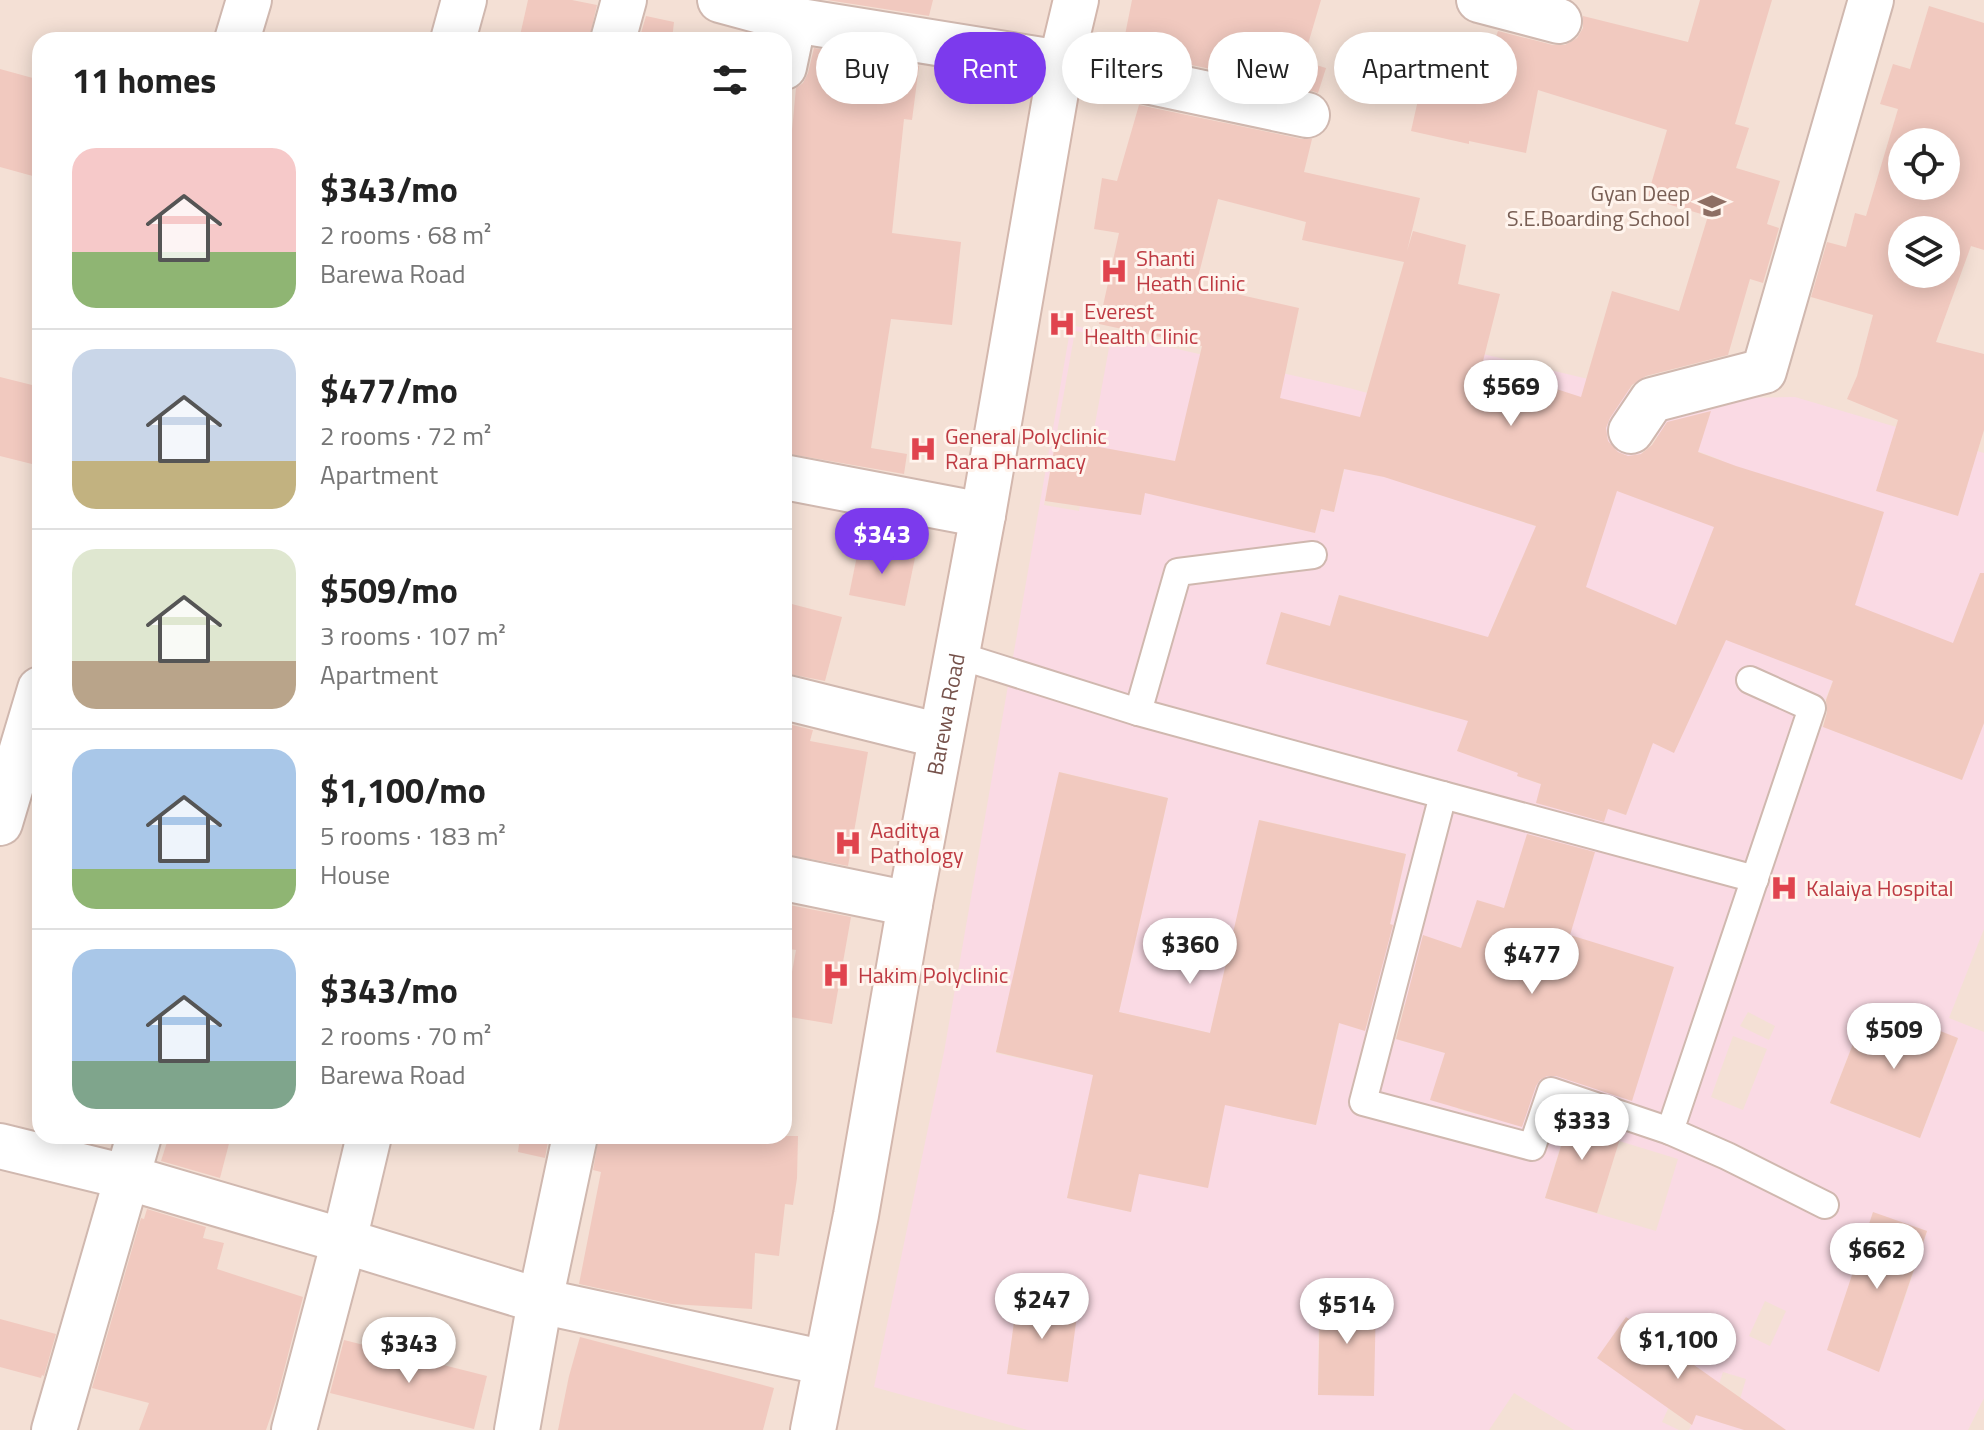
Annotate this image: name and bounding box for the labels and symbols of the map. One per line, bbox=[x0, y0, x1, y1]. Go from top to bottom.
place label: Gyan Deep S.E.Boarding School bbox=[1507, 176, 1690, 235]
school or university icon: Gyan Deep S.E.Boarding School bbox=[1697, 191, 1727, 221]
place label: Shanti Heath Clinic bbox=[1136, 241, 1245, 300]
hospital icon: Shanti Heath Clinic bbox=[1099, 256, 1129, 286]
place label: Everest Health Clinic bbox=[1084, 294, 1198, 353]
hospital icon: Everest Health Clinic bbox=[1047, 309, 1077, 339]
pin: $569 bbox=[1464, 360, 1558, 428]
place label: General Polyclinic Rara Pharmacy bbox=[945, 419, 1107, 478]
hospital icon: General Polyclinic Rara Pharmacy bbox=[908, 434, 938, 464]
pin: $343 bbox=[835, 508, 929, 576]
street label: Barewa Road bbox=[918, 651, 974, 778]
place label: Aaditya Pathology bbox=[870, 813, 964, 872]
hospital icon: Aaditya Pathology bbox=[833, 828, 863, 858]
place label: Kalaiya Hospital bbox=[1806, 871, 1954, 905]
hospital icon: Kalaiya Hospital bbox=[1769, 873, 1799, 903]
pin: $360 bbox=[1143, 918, 1237, 986]
pin: $477 bbox=[1485, 928, 1579, 996]
place label: Hakim Polyclinic bbox=[858, 958, 1008, 992]
hospital icon: Hakim Polyclinic bbox=[821, 960, 851, 990]
pin: $509 bbox=[1847, 1003, 1941, 1071]
pin: $333 bbox=[1535, 1094, 1629, 1162]
pin: $662 bbox=[1830, 1223, 1924, 1291]
pin: $247 bbox=[995, 1273, 1089, 1341]
pin: $514 bbox=[1300, 1278, 1394, 1346]
pin: $1,100 bbox=[1613, 1313, 1743, 1381]
pin: $343 bbox=[362, 1317, 456, 1385]

